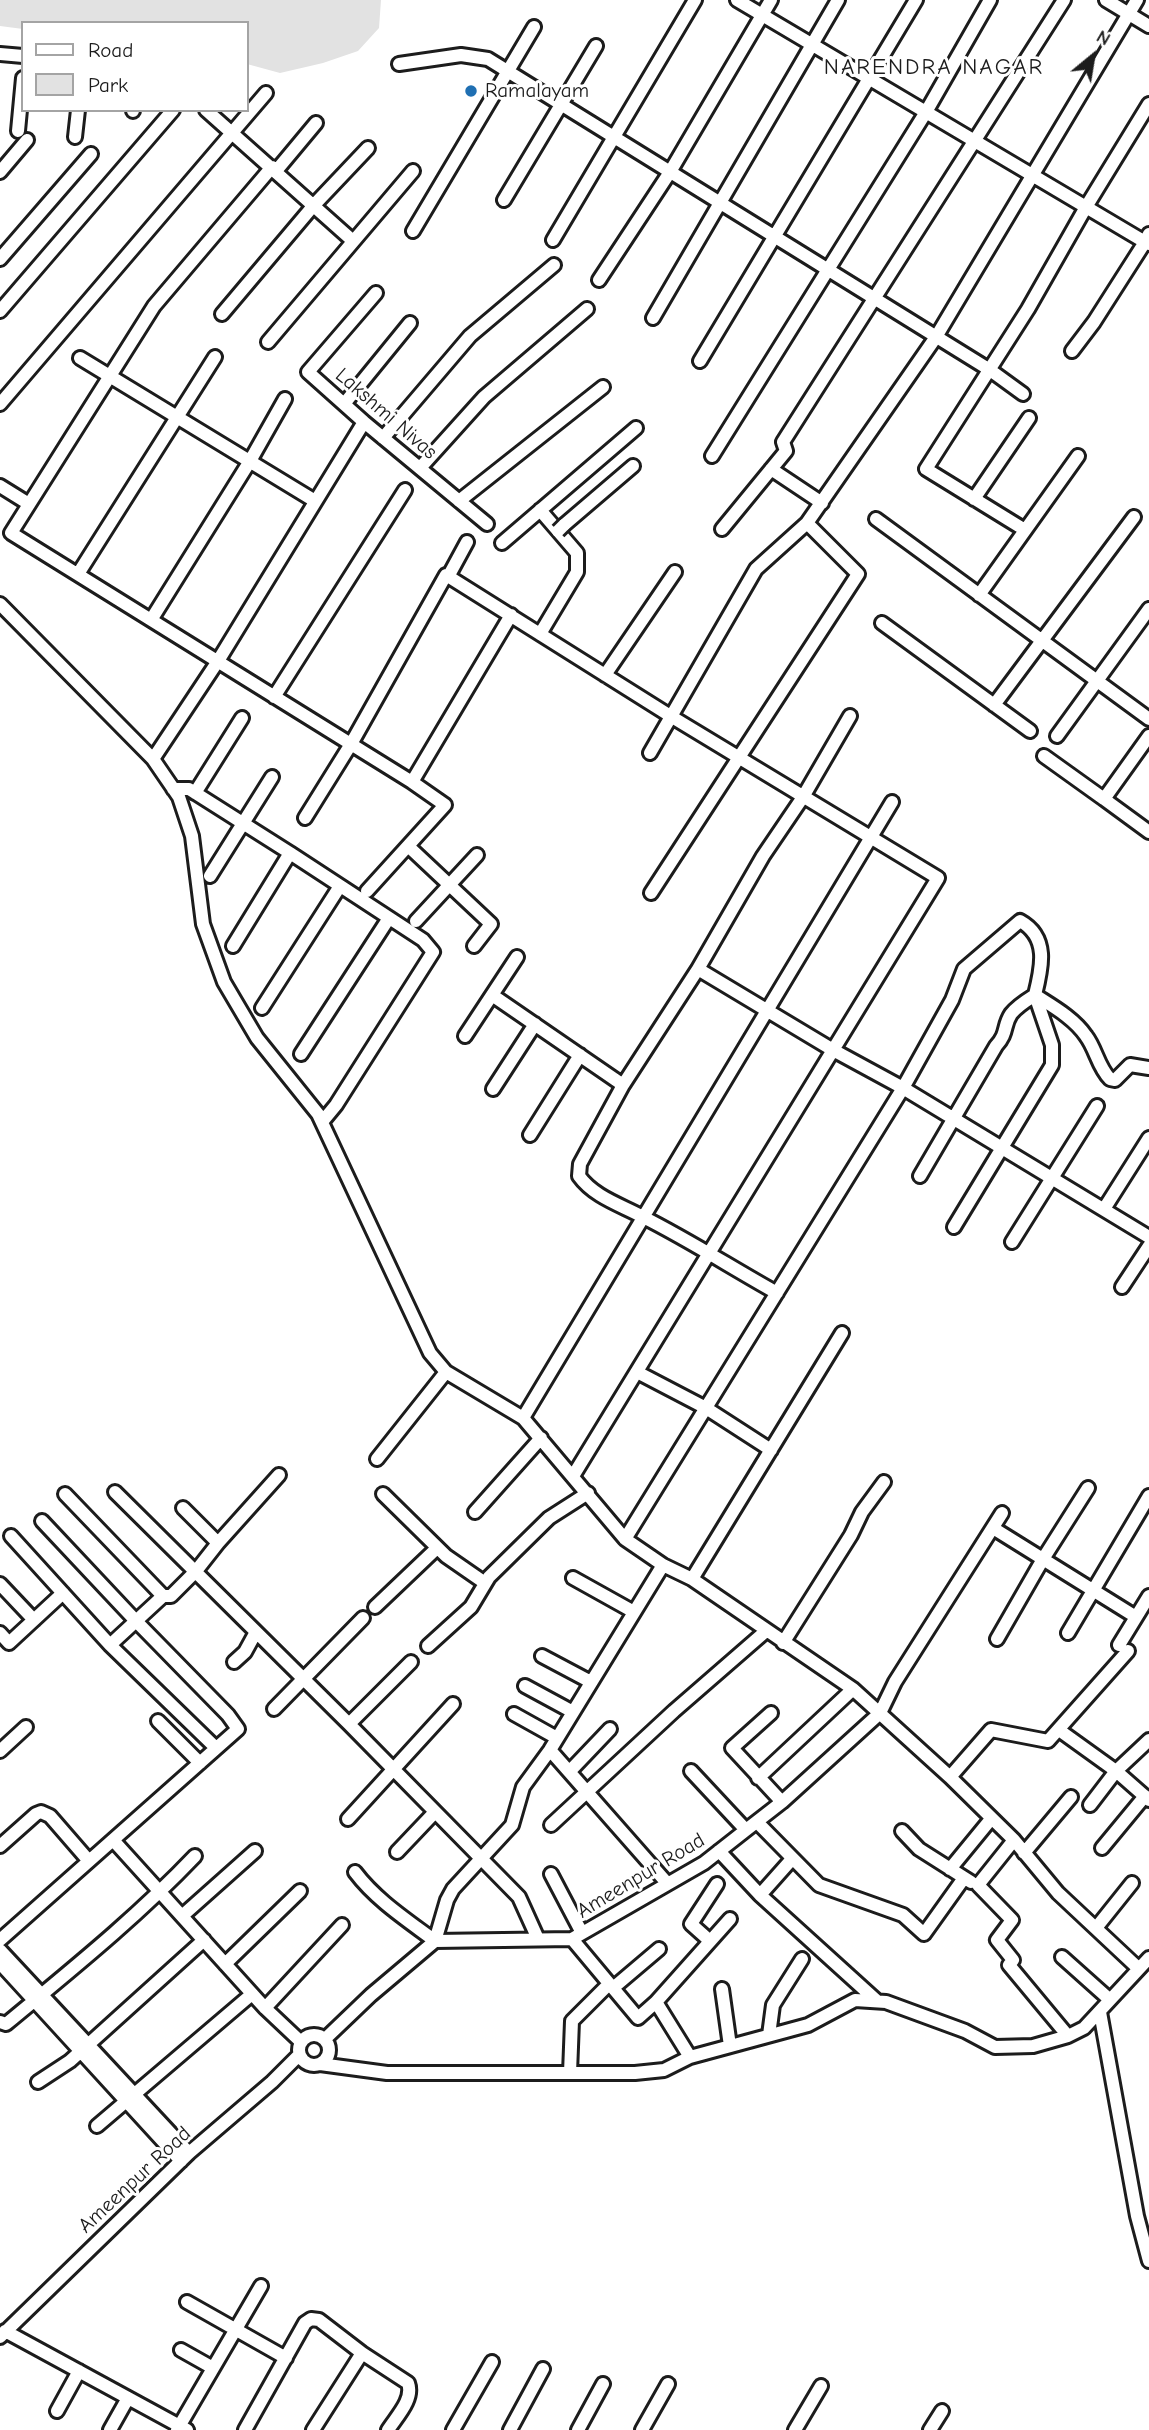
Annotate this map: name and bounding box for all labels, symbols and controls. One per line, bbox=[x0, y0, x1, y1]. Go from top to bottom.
legend bbox=[21, 21, 248, 112]
north arrow bbox=[1058, 21, 1128, 91]
text: N bbox=[1093, 25, 1114, 50]
text: Road bbox=[88, 38, 133, 62]
district label: NARENDRA NAGAR bbox=[826, 53, 1042, 81]
text: Park bbox=[88, 73, 128, 97]
place label: Ramalayam bbox=[485, 78, 589, 104]
marker: Ramalayam bbox=[463, 83, 479, 99]
street label: Lakshmi Nivas bbox=[330, 363, 442, 465]
street label: Ameenpur Road bbox=[572, 1828, 710, 1924]
street label: Ameenpur Road bbox=[73, 2121, 197, 2239]

